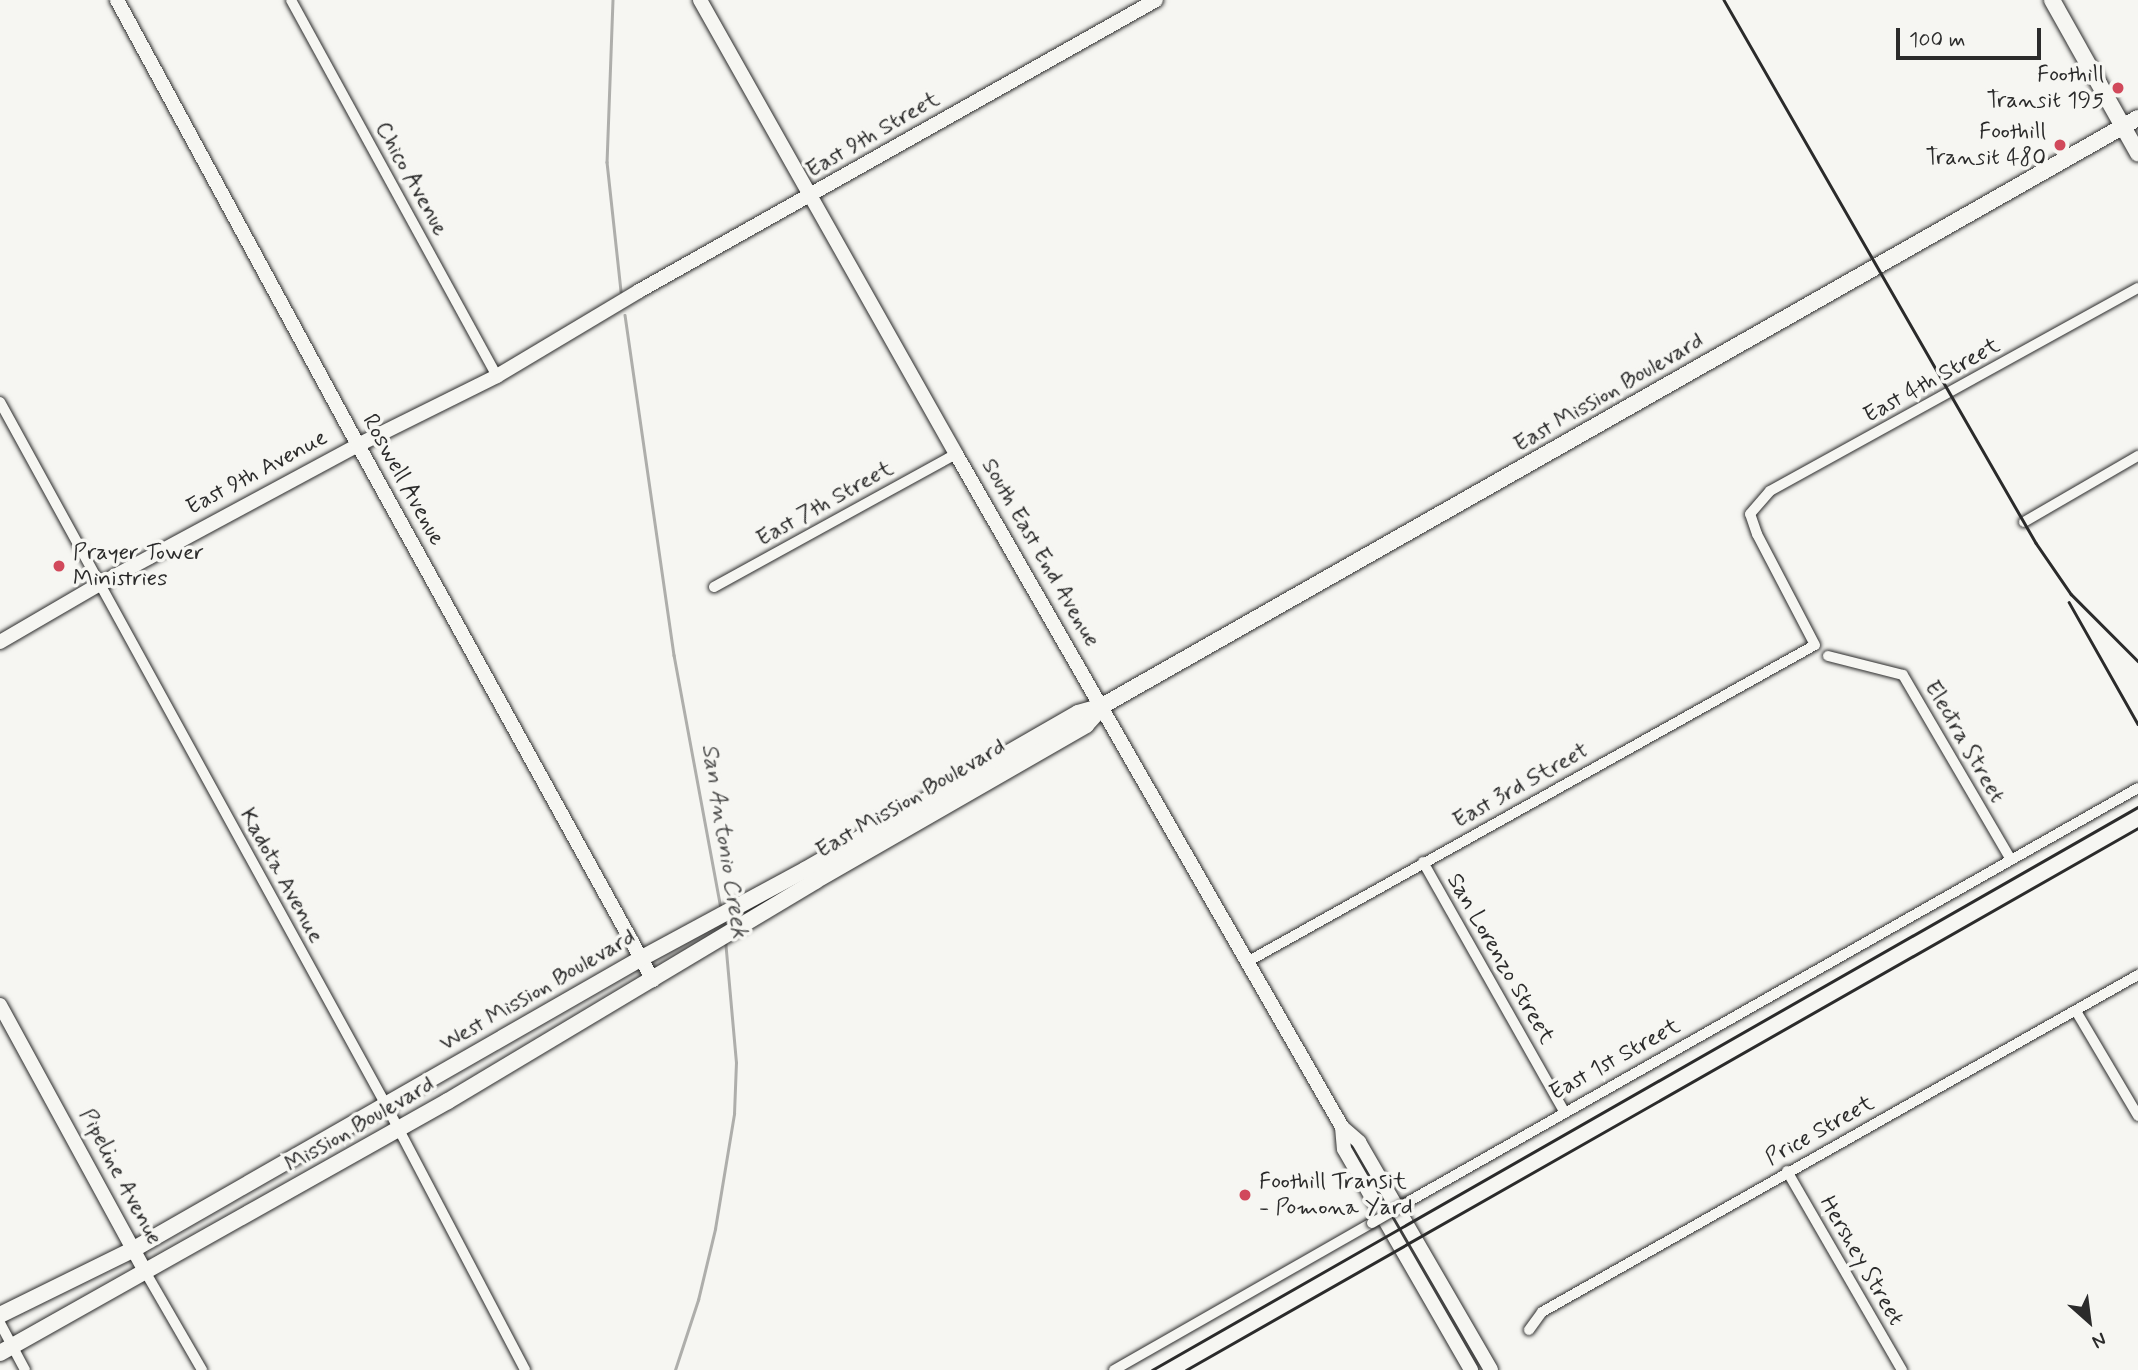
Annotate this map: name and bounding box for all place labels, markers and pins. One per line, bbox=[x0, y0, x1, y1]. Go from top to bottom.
place label: Foothill Transit 195 bbox=[1987, 61, 2104, 115]
marker: Foothill Transit 195 bbox=[2110, 80, 2126, 96]
place label: Foothill Transit 480 bbox=[1926, 118, 2046, 172]
marker: Foothill Transit 480 bbox=[2052, 137, 2068, 153]
place label: Prayer Tower Ministries bbox=[73, 539, 202, 593]
marker: Prayer Tower Ministries bbox=[51, 558, 67, 574]
place label: Foothill Transit - Pomona Yard bbox=[1259, 1168, 1413, 1222]
marker: Foothill Transit - Pomona Yard bbox=[1237, 1187, 1253, 1203]

